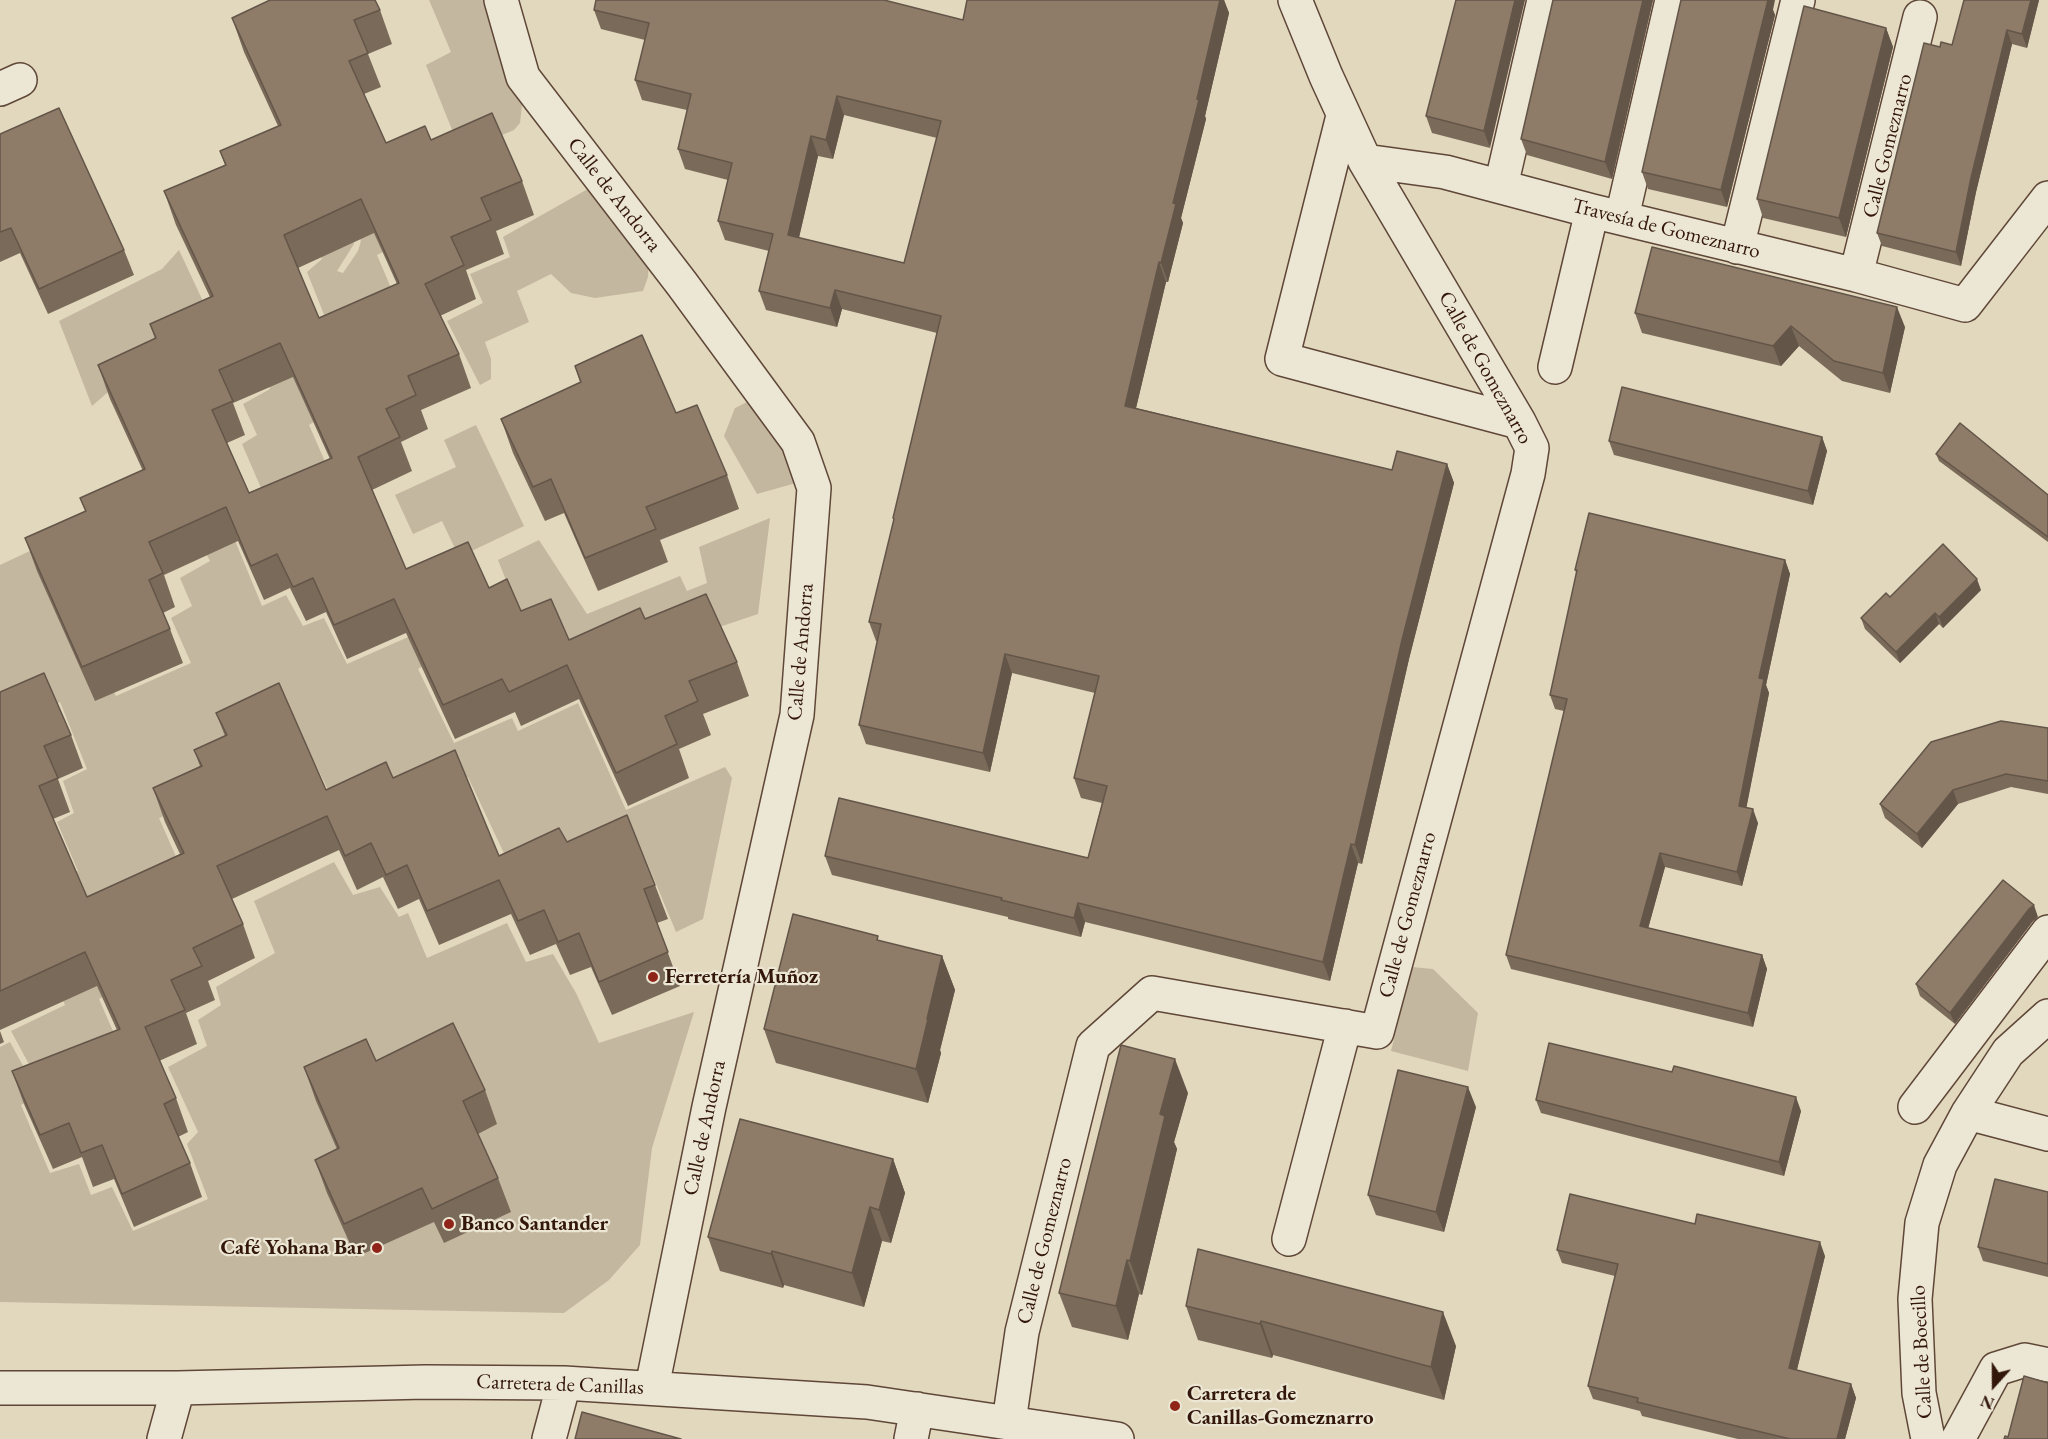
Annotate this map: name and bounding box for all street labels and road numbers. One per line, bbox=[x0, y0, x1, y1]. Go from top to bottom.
street label: Calle Gomeznarro bbox=[1858, 71, 1918, 221]
street label: Calle de Andorra bbox=[562, 133, 666, 257]
street label: Travesía de Gomeznarro bbox=[1569, 193, 1763, 265]
street label: Calle de Gomeznarro bbox=[1433, 287, 1537, 449]
street label: Calle de Andorra bbox=[782, 582, 820, 722]
street label: Calle de Gomeznarro bbox=[1374, 829, 1442, 1001]
street label: Calle de Andorra bbox=[678, 1058, 732, 1198]
street label: Calle de Gomeznarro bbox=[1012, 1155, 1078, 1327]
street label: Calle de Boecillo bbox=[1906, 1285, 1938, 1419]
street label: Carretera de Canillas bbox=[476, 1369, 644, 1401]

